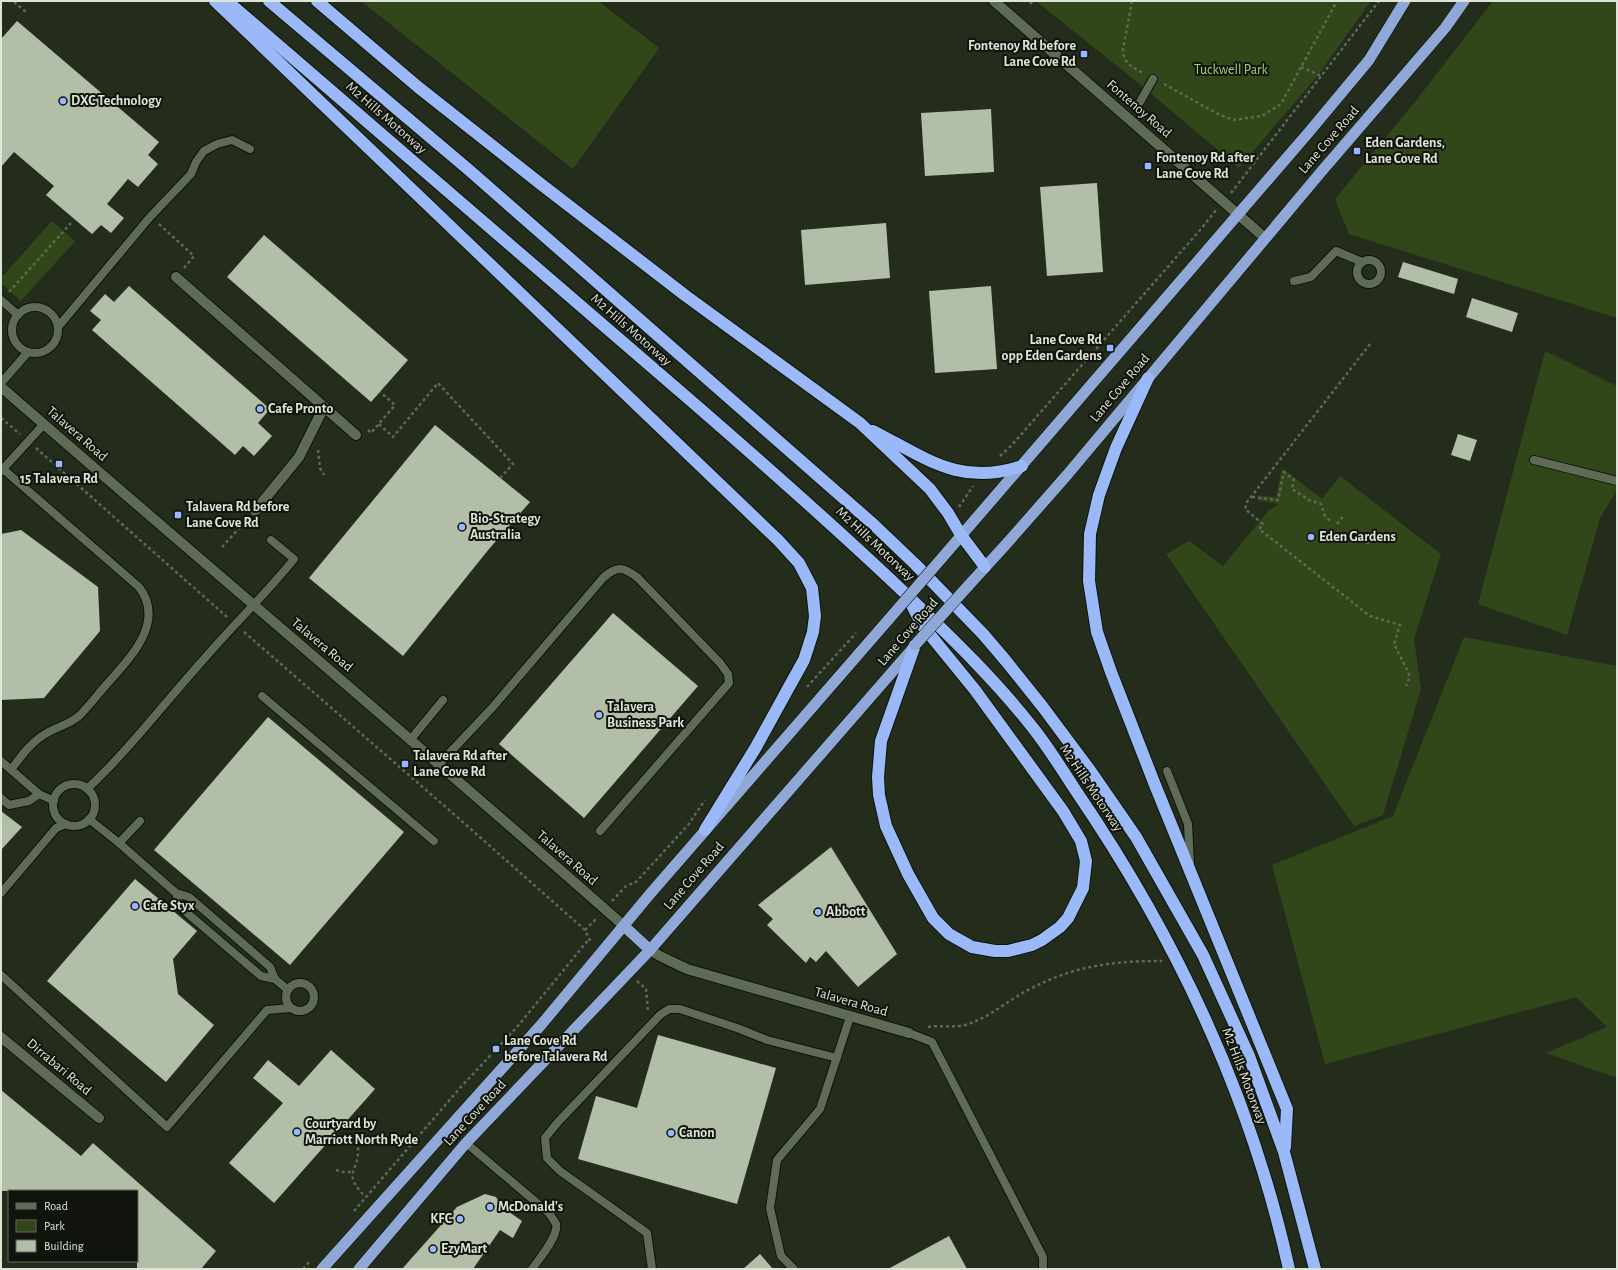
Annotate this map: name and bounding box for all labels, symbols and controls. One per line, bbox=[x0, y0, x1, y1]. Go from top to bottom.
place label: Fontenoy Rd before Lane Cove Rd bbox=[968, 39, 1077, 69]
marker: Fontenoy Rd before Lane Cove Rd bbox=[1079, 49, 1089, 59]
park label: Tuckwell Park bbox=[1194, 63, 1269, 77]
street label: Fontenoy Road bbox=[1104, 77, 1174, 141]
street label: M2 Hills Motorway bbox=[343, 79, 429, 157]
place label: DXC Technology bbox=[71, 94, 162, 108]
marker: DXC Technology bbox=[58, 96, 68, 106]
street label: Lane Cove Road bbox=[1296, 104, 1362, 176]
place label: Eden Gardens, Lane Cove Rd bbox=[1365, 136, 1445, 166]
marker: Eden Gardens, Lane Cove Rd bbox=[1352, 146, 1362, 156]
place label: Fontenoy Rd after Lane Cove Rd bbox=[1156, 151, 1255, 181]
marker: Fontenoy Rd after Lane Cove Rd bbox=[1143, 161, 1153, 171]
street label: M2 Hills Motorway bbox=[588, 291, 674, 369]
place label: Lane Cove Rd opp Eden Gardens bbox=[1002, 333, 1103, 363]
marker: Lane Cove Rd opp Eden Gardens bbox=[1105, 343, 1115, 353]
street label: Lane Cove Road bbox=[1088, 351, 1152, 425]
place label: Cafe Pronto bbox=[268, 402, 333, 416]
street label: Talavera Road bbox=[44, 404, 110, 464]
marker: Cafe Pronto bbox=[255, 404, 265, 414]
marker: 15 Talavera Rd bbox=[54, 459, 64, 469]
place label: 15 Talavera Rd bbox=[20, 472, 99, 486]
place label: Talavera Rd before Lane Cove Rd bbox=[186, 500, 290, 530]
street label: M2 Hills Motorway bbox=[833, 504, 917, 584]
marker: Talavera Rd before Lane Cove Rd bbox=[173, 510, 183, 520]
place label: Bio-Strategy Australia bbox=[470, 512, 541, 542]
marker: Bio-Strategy Australia bbox=[457, 522, 467, 532]
place label: Eden Gardens bbox=[1319, 530, 1396, 544]
marker: Eden Gardens bbox=[1306, 532, 1316, 542]
street label: Lane Cove Road bbox=[875, 596, 941, 668]
street label: Talavera Road bbox=[289, 615, 355, 675]
place label: Talavera Business Park bbox=[607, 700, 684, 730]
marker: Talavera Business Park bbox=[594, 710, 604, 720]
street label: M2 Hills Motorway bbox=[1057, 742, 1125, 834]
place label: Talavera Rd after Lane Cove Rd bbox=[413, 749, 507, 779]
marker: Talavera Rd after Lane Cove Rd bbox=[400, 759, 410, 769]
street label: Talavera Road bbox=[534, 828, 600, 888]
street label: Lane Cove Road bbox=[661, 840, 727, 912]
place label: Cafe Styx bbox=[143, 899, 195, 913]
marker: Cafe Styx bbox=[130, 901, 140, 911]
place label: Abbott bbox=[826, 905, 866, 919]
marker: Abbott bbox=[813, 907, 823, 917]
street label: Talavera Road bbox=[813, 985, 889, 1019]
street label: M2 Hills Motorway bbox=[1219, 1026, 1269, 1126]
place label: Lane Cove Rd before Talavera Rd bbox=[504, 1034, 608, 1064]
street label: Dirrabari Road bbox=[24, 1036, 94, 1098]
marker: Lane Cove Rd before Talavera Rd bbox=[491, 1044, 501, 1054]
street label: Lane Cove Road bbox=[441, 1077, 509, 1149]
place label: Courtyard by Marriott North Ryde bbox=[305, 1117, 419, 1147]
place label: Canon bbox=[679, 1126, 715, 1140]
marker: Courtyard by Marriott North Ryde bbox=[292, 1127, 302, 1137]
marker: Canon bbox=[666, 1128, 676, 1138]
legend bbox=[8, 1190, 138, 1262]
text: Road bbox=[44, 1200, 68, 1212]
place label: McDonald's bbox=[498, 1200, 563, 1214]
marker: McDonald's bbox=[485, 1202, 495, 1212]
place label: KFC bbox=[430, 1212, 453, 1226]
marker: KFC bbox=[455, 1214, 465, 1224]
text: Park bbox=[44, 1220, 65, 1232]
text: Building bbox=[44, 1240, 84, 1252]
place label: EzyMart bbox=[441, 1242, 488, 1256]
marker: EzyMart bbox=[428, 1244, 438, 1254]

